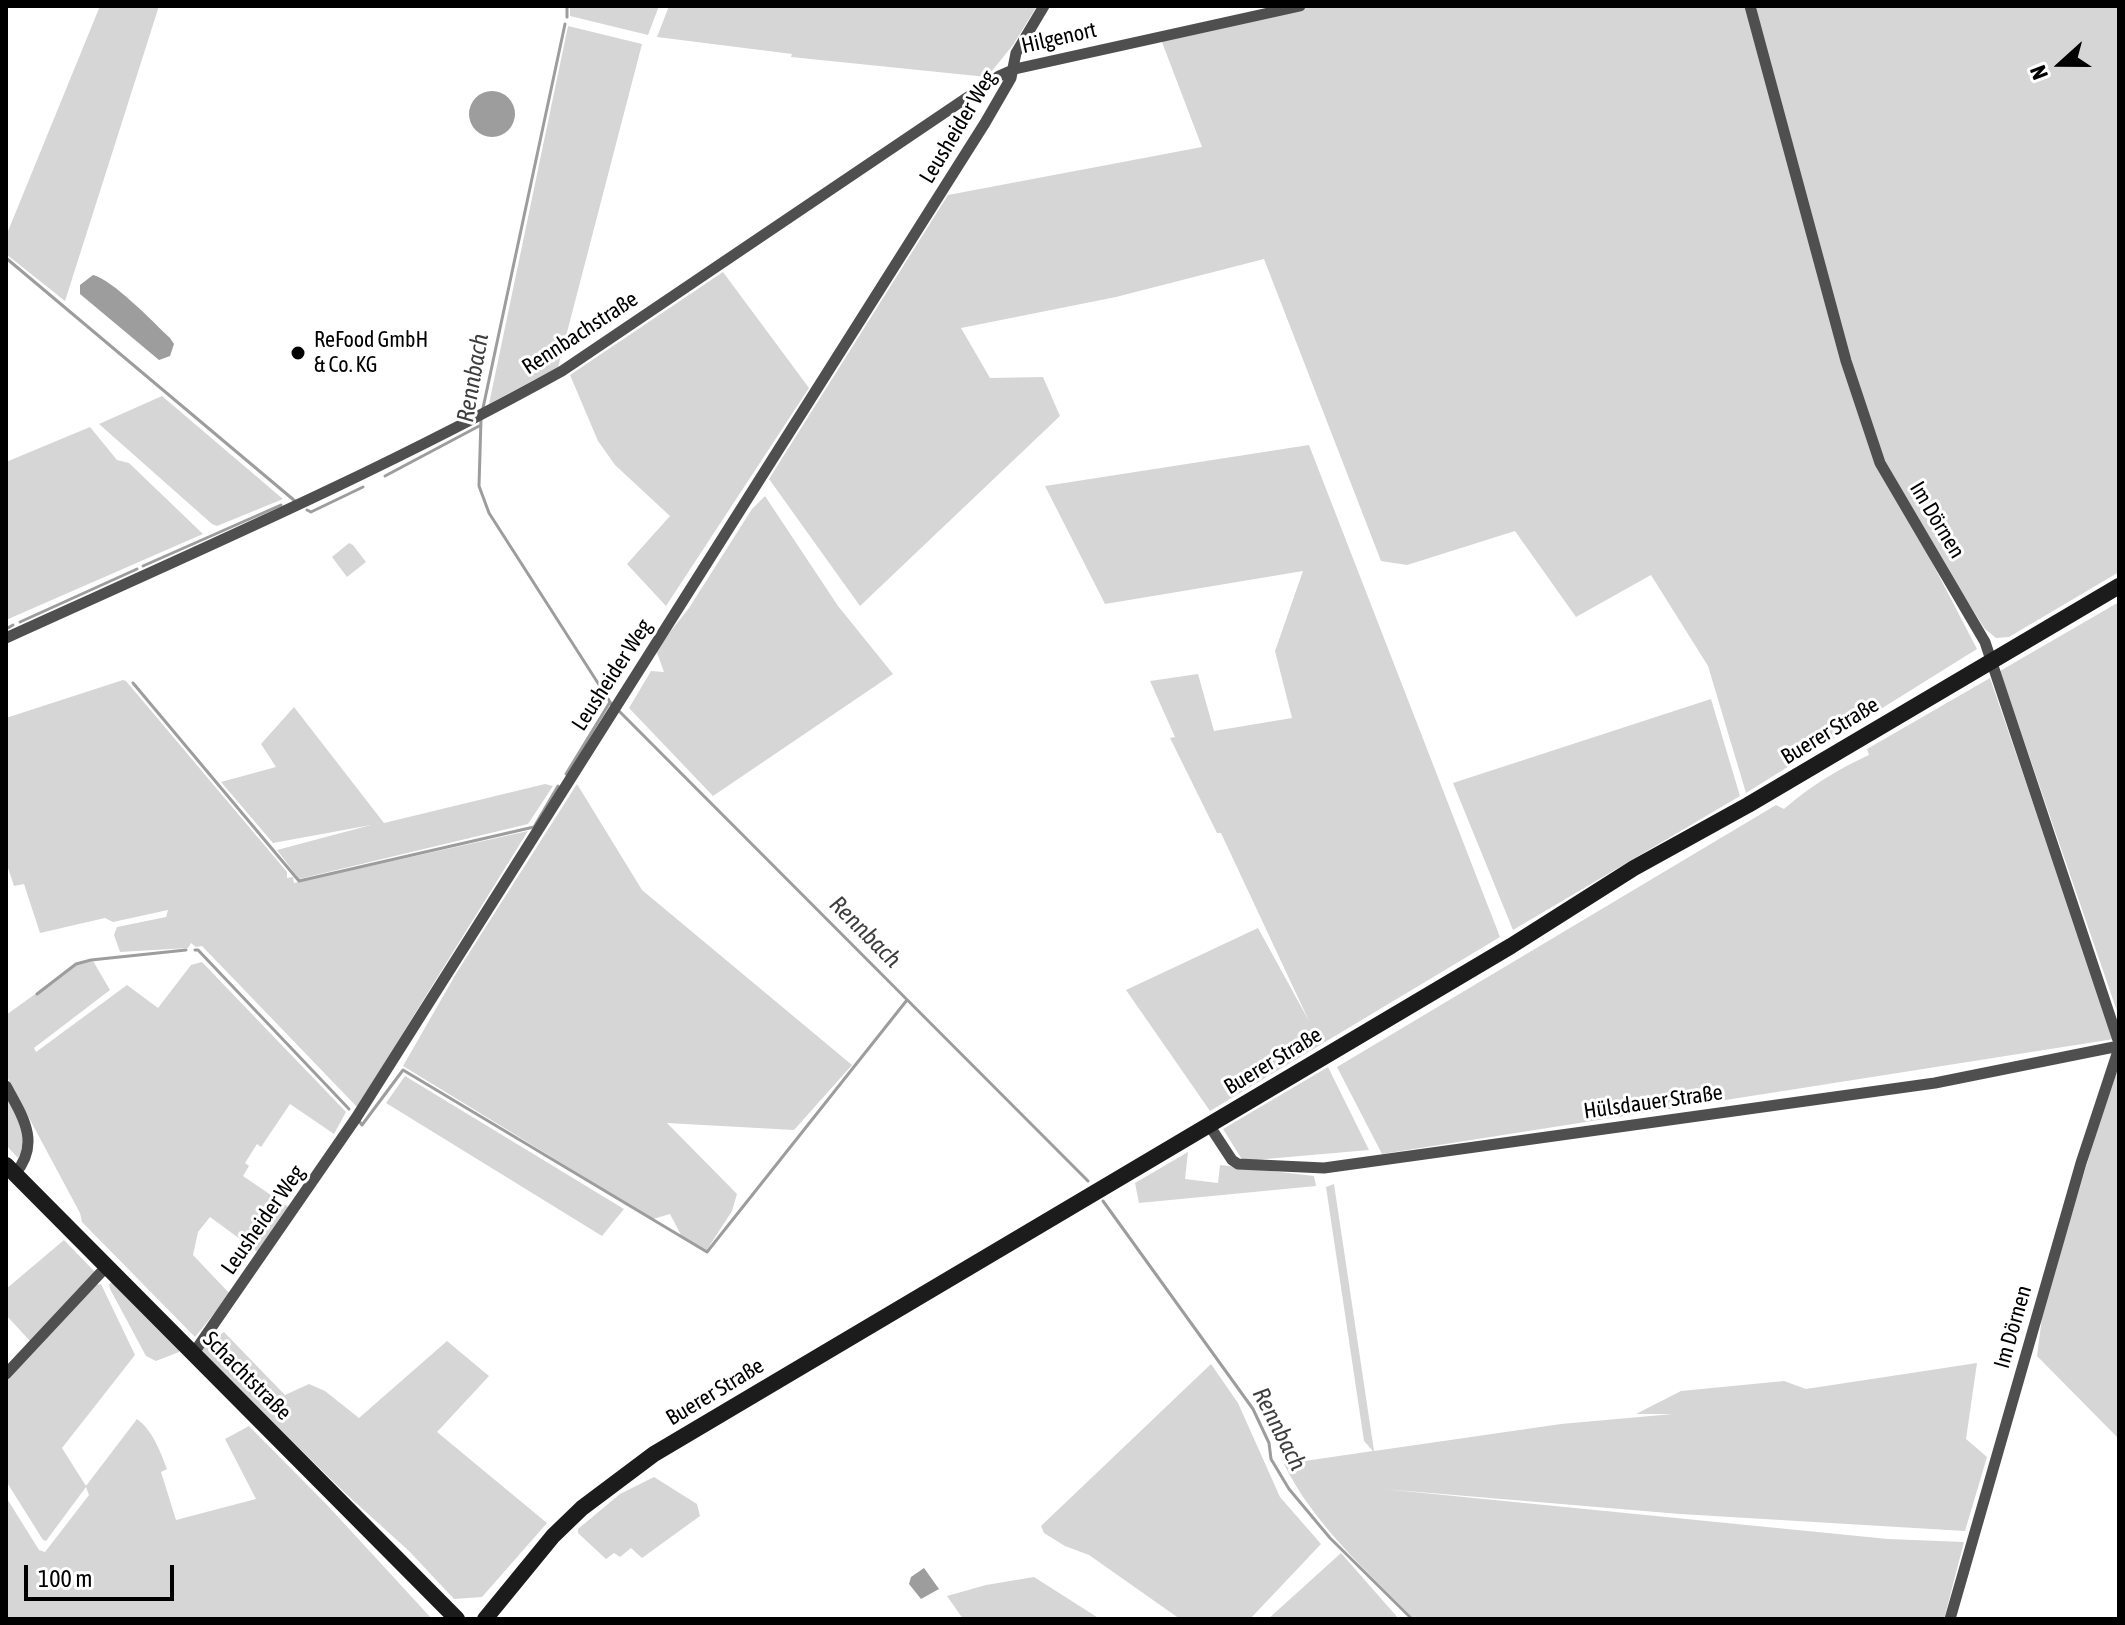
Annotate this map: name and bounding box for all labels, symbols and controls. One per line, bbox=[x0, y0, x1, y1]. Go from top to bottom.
street label: Hilgenort bbox=[1019, 17, 1099, 59]
north arrow bbox=[2021, 24, 2101, 104]
text: N bbox=[2024, 62, 2053, 83]
street label: Leusheider Weg bbox=[914, 66, 1002, 188]
street label: Rennbachstraße bbox=[517, 286, 643, 380]
place label: ReFood GmbH & Co. KG bbox=[314, 327, 428, 378]
water label: Rennbach bbox=[451, 332, 495, 424]
marker: ReFood GmbH & Co. KG bbox=[289, 344, 307, 362]
street label: Im Dörnen bbox=[1904, 477, 1970, 563]
street label: Leusheider Weg bbox=[566, 614, 658, 736]
street label: Buerer Straße bbox=[1776, 692, 1884, 770]
water label: Rennbach bbox=[823, 890, 907, 974]
street label: Buerer Straße bbox=[1219, 1022, 1327, 1100]
street label: Hülsdauer Straße bbox=[1582, 1079, 1724, 1125]
street label: Leusheider Weg bbox=[216, 1160, 310, 1280]
street label: Im Dörnen bbox=[1989, 1283, 2037, 1371]
street label: Schachtstraße bbox=[197, 1326, 297, 1426]
street label: Buerer Straße bbox=[661, 1353, 769, 1431]
water label: Rennbach bbox=[1246, 1383, 1312, 1475]
scale bar bbox=[28, 1549, 178, 1599]
text: 100 m bbox=[38, 1565, 92, 1592]

